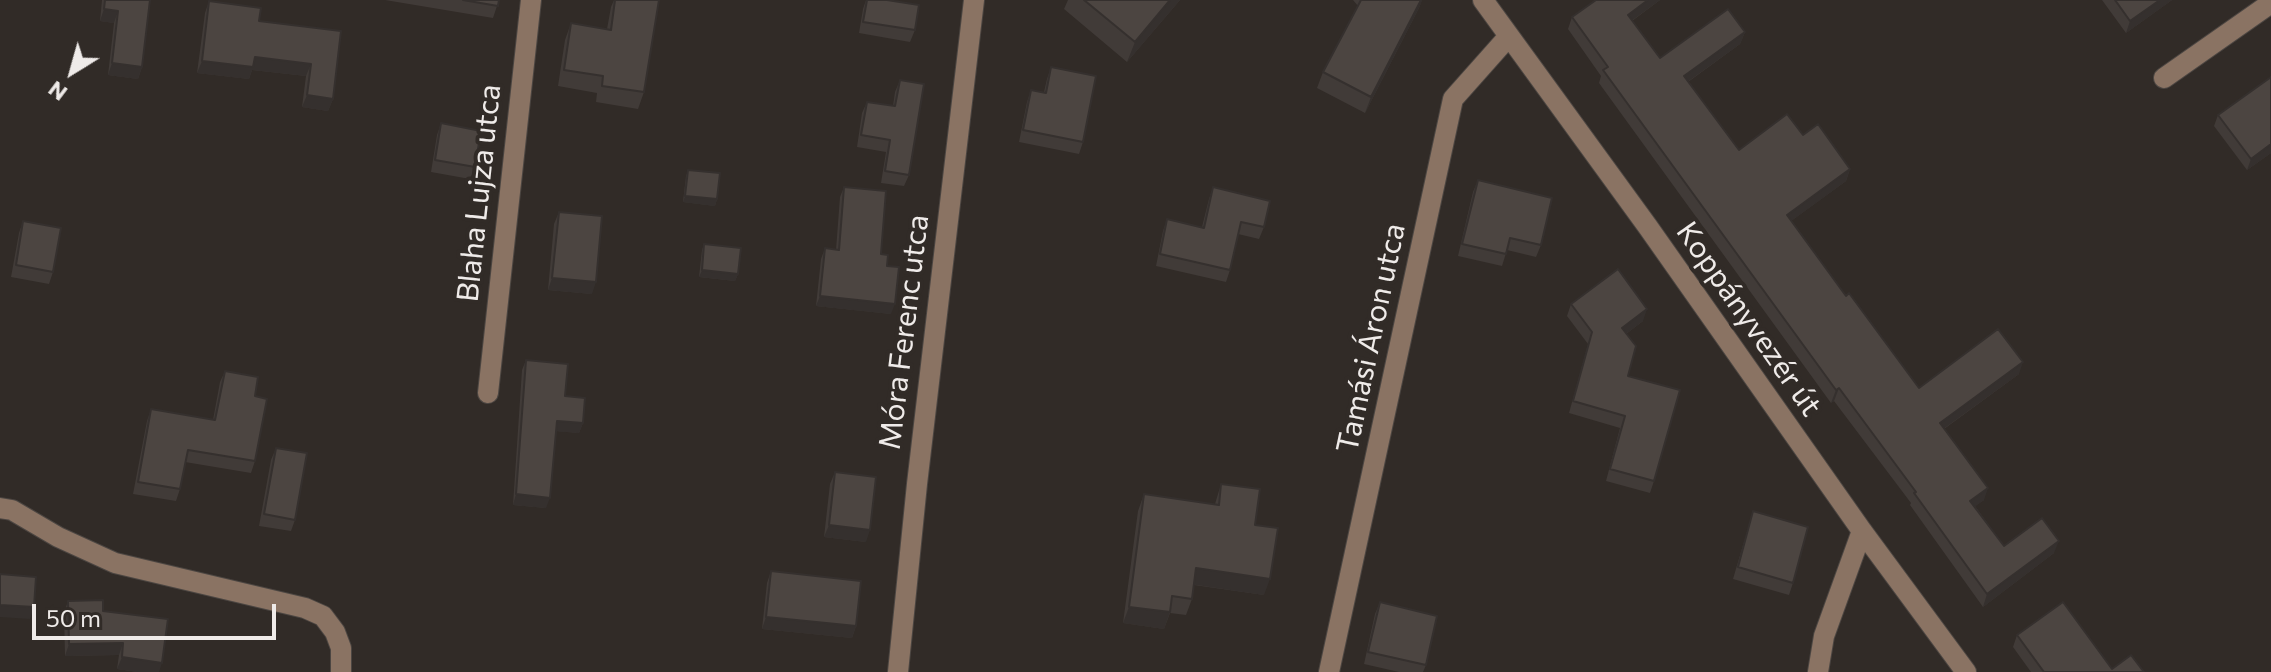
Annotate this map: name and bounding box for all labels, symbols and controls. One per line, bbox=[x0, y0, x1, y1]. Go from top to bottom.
north arrow bbox=[32, 32, 112, 112]
text: N bbox=[43, 76, 72, 107]
street label: Blaha Lujza utca bbox=[450, 82, 508, 304]
street label: Móra Ferenc utca bbox=[872, 212, 936, 452]
street label: Koppányvezér út bbox=[1669, 215, 1829, 423]
street label: Tamási Áron utca bbox=[1329, 220, 1413, 456]
scale bar bbox=[36, 588, 280, 638]
text: 50 m bbox=[46, 603, 101, 632]

